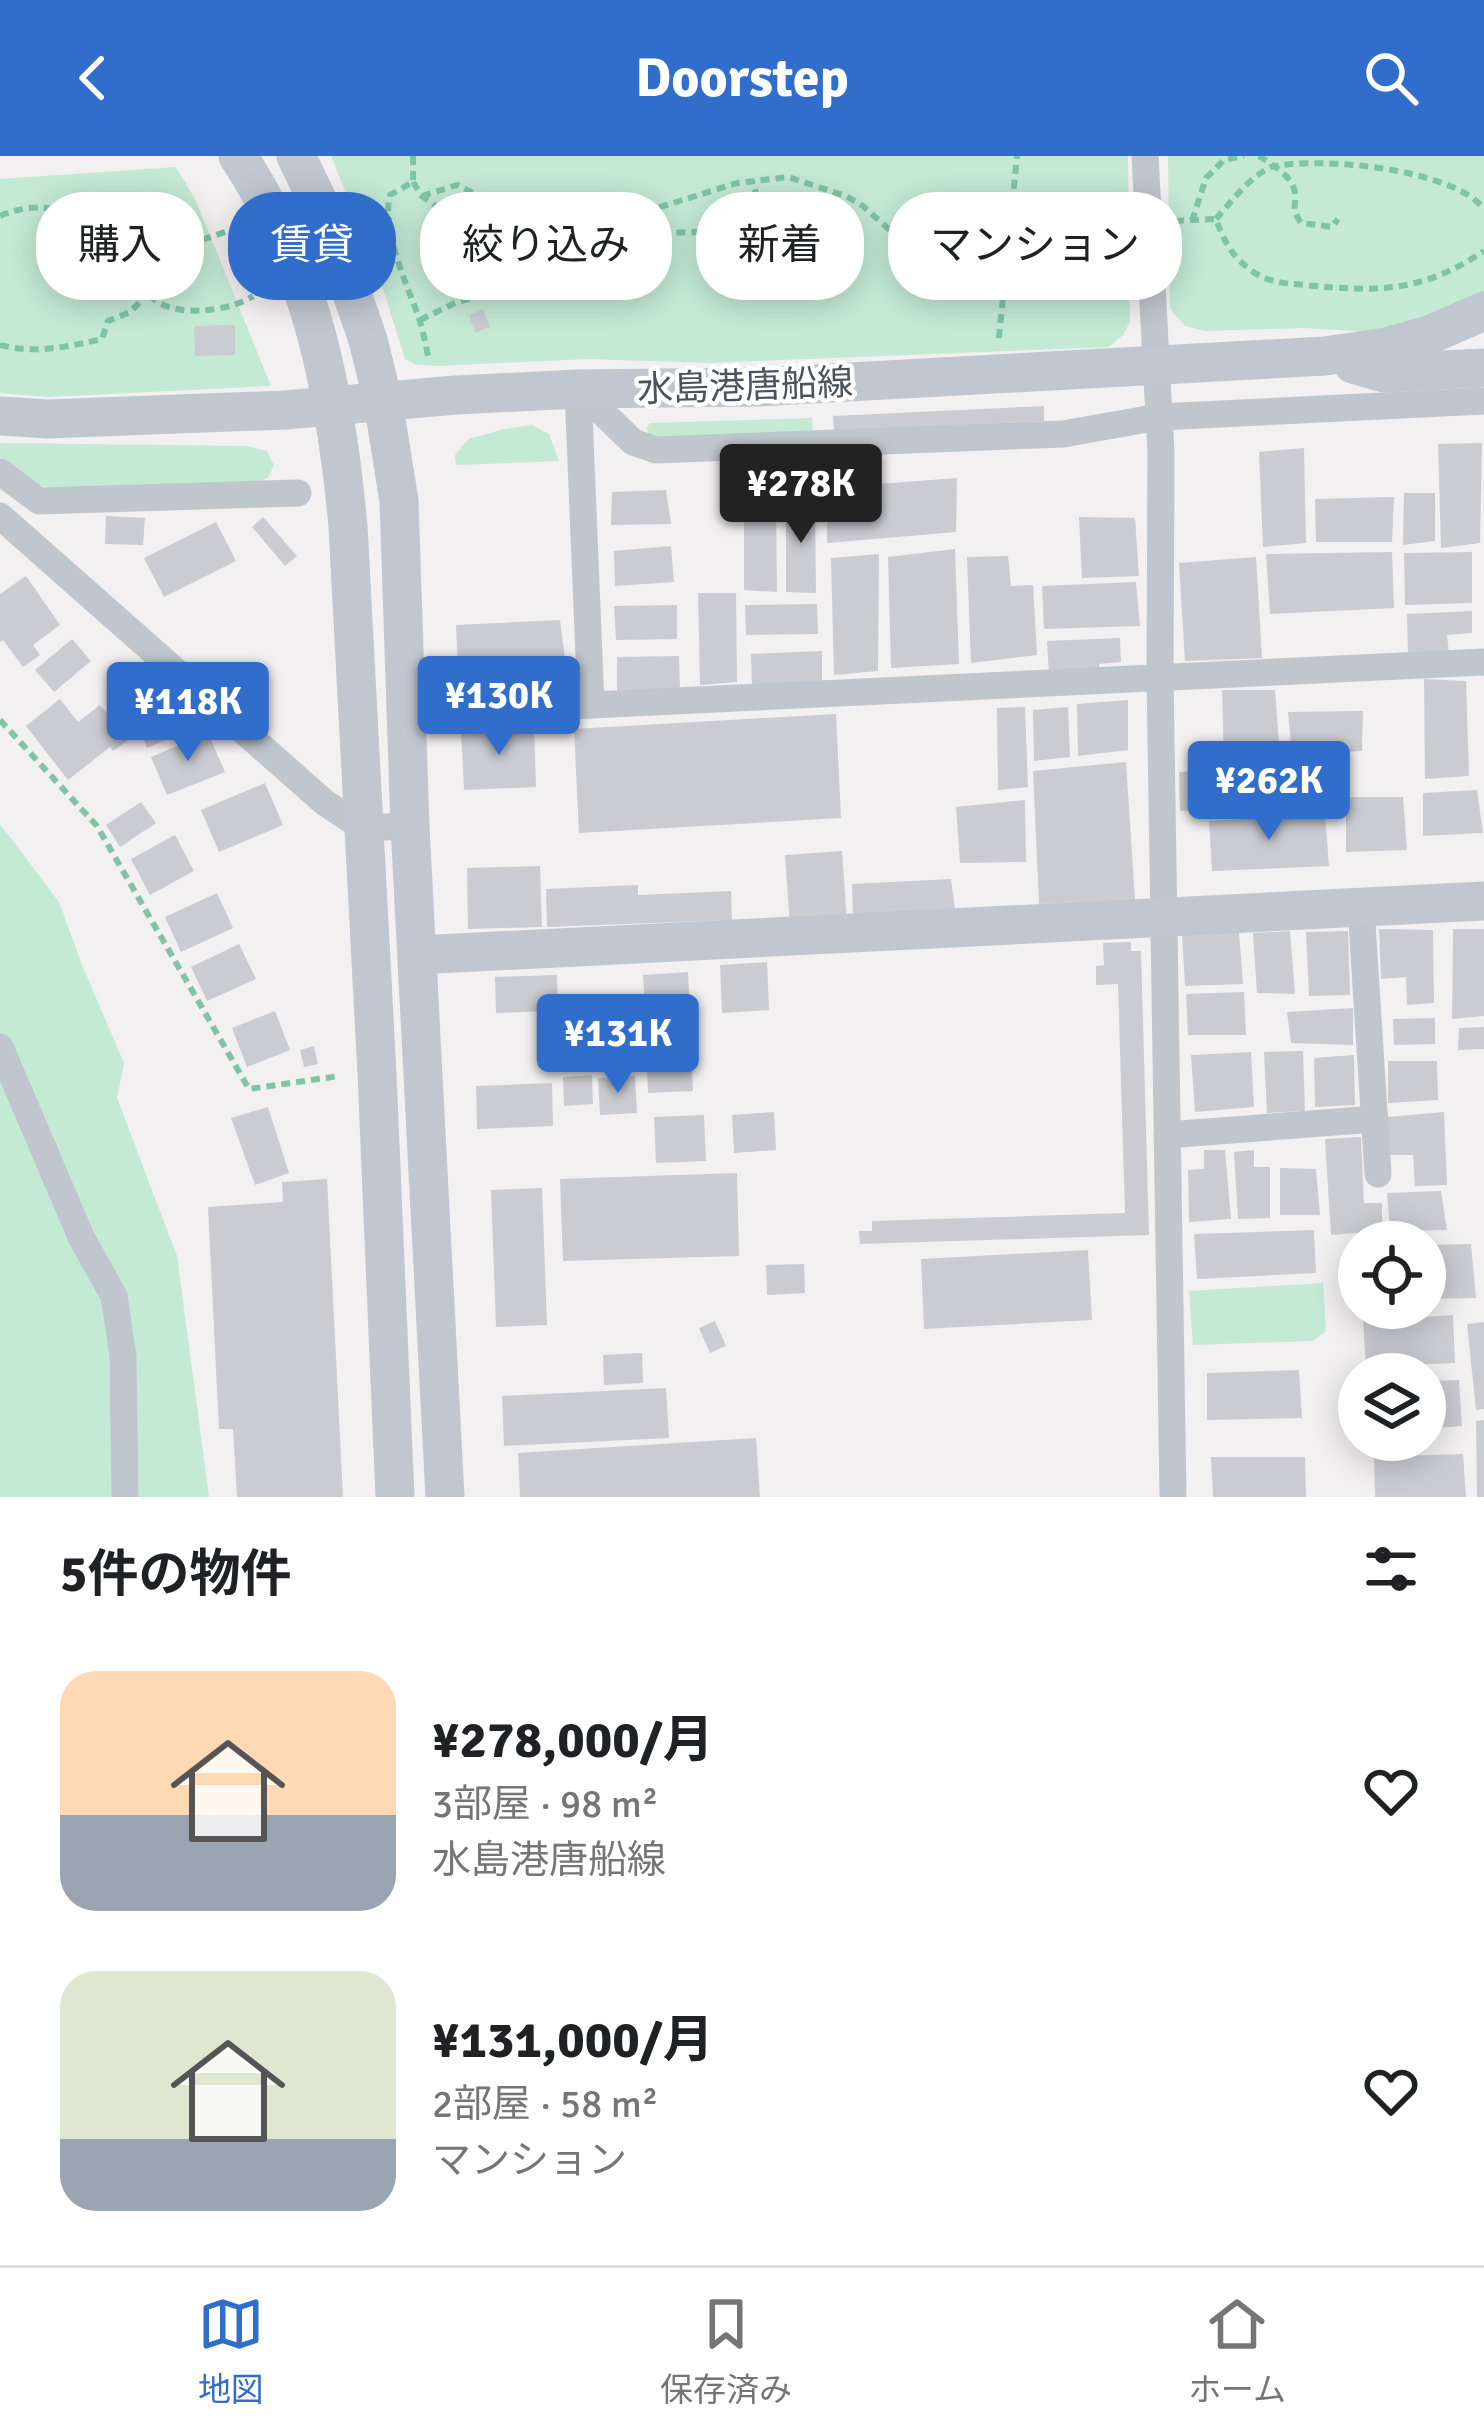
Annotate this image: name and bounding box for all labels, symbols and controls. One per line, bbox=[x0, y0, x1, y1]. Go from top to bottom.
icon: back bbox=[60, 45, 126, 111]
text: Doorstep bbox=[635, 45, 849, 112]
icon: search bbox=[1358, 45, 1424, 111]
chip: 購入 bbox=[36, 192, 204, 300]
chip: 賃貸 bbox=[228, 192, 396, 300]
chip: 絞り込み bbox=[420, 192, 672, 300]
chip: 新着 bbox=[696, 192, 864, 300]
chip: マンション bbox=[888, 192, 1182, 300]
street label: 水島港唐船線 bbox=[636, 360, 854, 413]
pin: ¥278K bbox=[717, 444, 885, 546]
text: ¥278K bbox=[747, 459, 855, 507]
pin: ¥130K bbox=[415, 656, 583, 758]
pin: ¥118K bbox=[104, 662, 272, 764]
text: ¥130K bbox=[445, 671, 553, 719]
text: ¥118K bbox=[134, 677, 242, 725]
pin: ¥262K bbox=[1185, 741, 1353, 843]
text: ¥262K bbox=[1215, 756, 1323, 804]
pin: ¥131K bbox=[534, 994, 702, 1096]
text: ¥131K bbox=[564, 1009, 672, 1057]
map controls bbox=[1338, 1221, 1446, 1461]
button: locate bbox=[1338, 1221, 1446, 1329]
button: layers bbox=[1338, 1353, 1446, 1461]
icon: filters bbox=[1358, 1536, 1424, 1602]
text: 5件の物件 bbox=[60, 1543, 292, 1606]
text: ¥278,000/月 bbox=[432, 1709, 714, 1772]
icon: home bbox=[156, 1719, 300, 1863]
icon: heart bbox=[1358, 1758, 1424, 1824]
text: 3部屋 · 98 m² bbox=[432, 1780, 658, 1828]
text: 水島港唐船線 bbox=[432, 1836, 666, 1884]
text: ¥131,000/月 bbox=[432, 2009, 714, 2072]
icon: home bbox=[156, 2019, 300, 2163]
icon: heart bbox=[1358, 2058, 1424, 2124]
text: 2部屋 · 58 m² bbox=[432, 2080, 658, 2128]
text: マンション bbox=[432, 2136, 627, 2184]
tab: 地図 bbox=[198, 2291, 264, 2411]
tab: 保存済み bbox=[660, 2291, 792, 2411]
tab: ホーム bbox=[1188, 2291, 1286, 2411]

